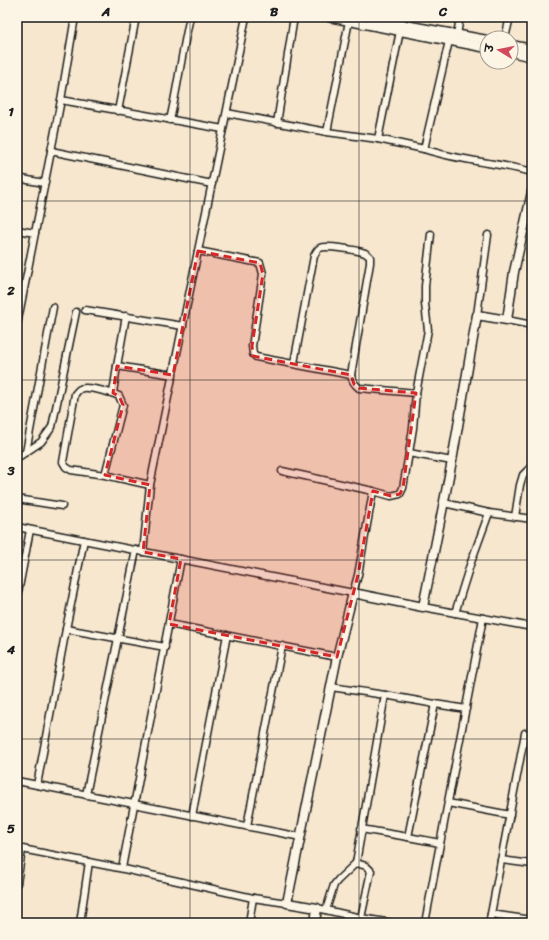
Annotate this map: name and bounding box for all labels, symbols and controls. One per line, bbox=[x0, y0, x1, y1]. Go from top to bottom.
text: A bbox=[101, 0, 110, 23]
text: B bbox=[270, 0, 279, 23]
text: C bbox=[438, 0, 448, 23]
north arrow bbox=[479, 30, 519, 70]
text: उ bbox=[479, 41, 500, 55]
text: 1 bbox=[8, 100, 14, 123]
text: 2 bbox=[6, 279, 15, 302]
text: 3 bbox=[6, 459, 15, 482]
text: 4 bbox=[6, 638, 16, 661]
text: 5 bbox=[7, 817, 15, 840]

